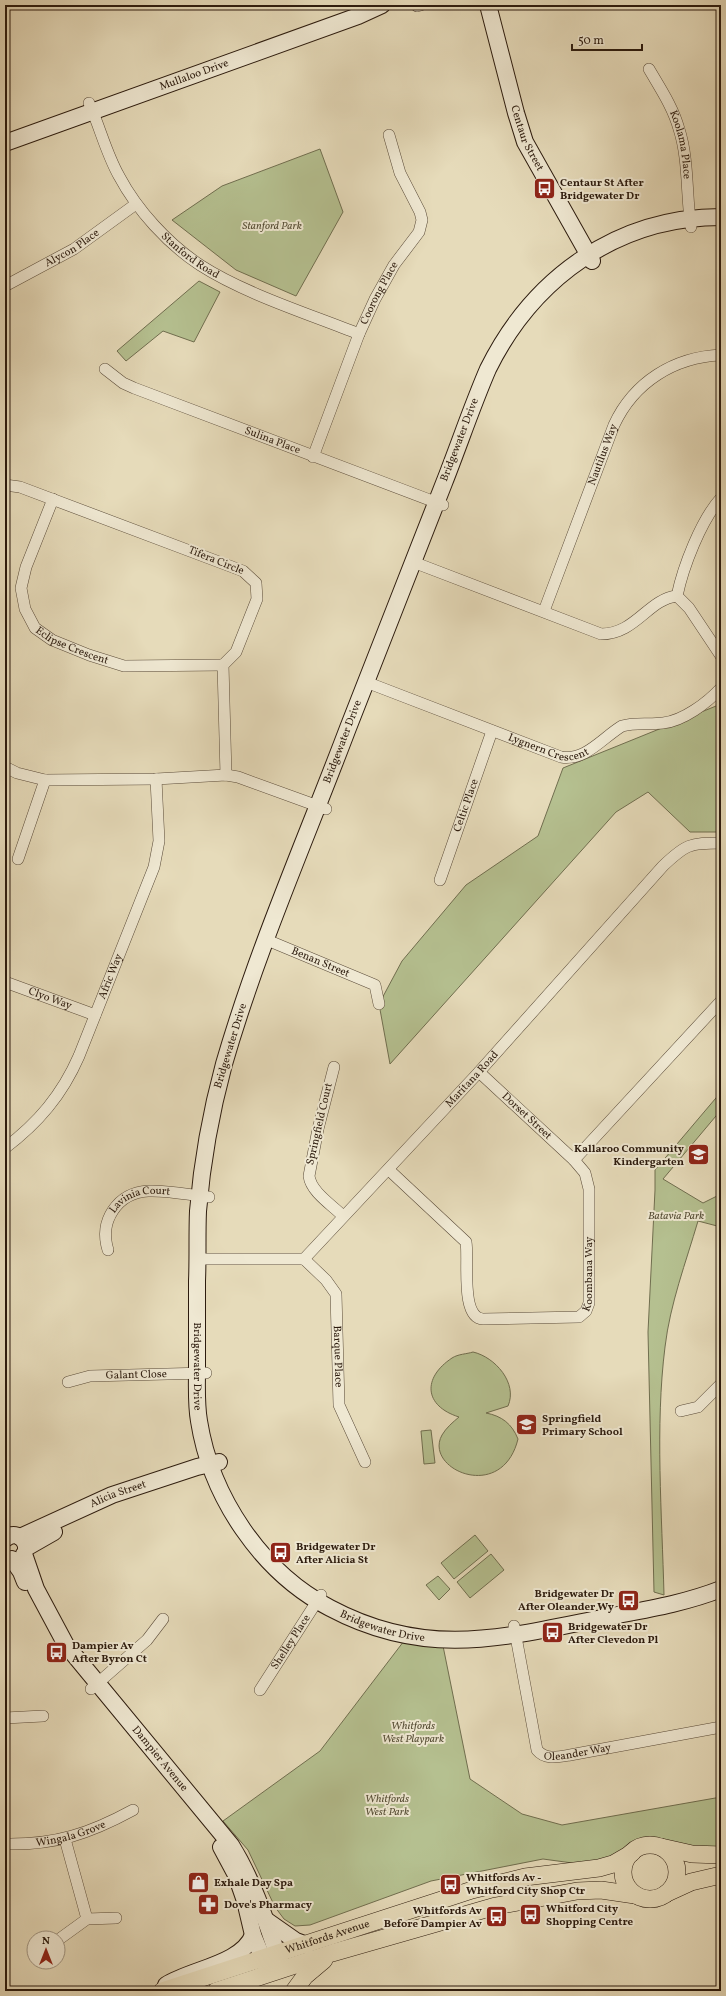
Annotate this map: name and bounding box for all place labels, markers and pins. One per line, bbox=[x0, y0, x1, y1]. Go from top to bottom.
bus stop icon: Centaur St After Bridgewater Dr bbox=[532, 176, 558, 202]
place label: Centaur St After Bridgewater Dr bbox=[560, 176, 644, 204]
place label: Kallaroo Community Kindergarten bbox=[574, 1142, 685, 1170]
school or university icon: Kallaroo Community Kindergarten bbox=[686, 1142, 712, 1168]
school or university icon: Springfield Primary School bbox=[514, 1412, 540, 1438]
place label: Springfield Primary School bbox=[542, 1412, 623, 1440]
bus stop icon: Bridgewater Dr After Alicia St bbox=[268, 1540, 294, 1566]
place label: Bridgewater Dr After Alicia St bbox=[296, 1540, 376, 1568]
place label: Bridgewater Dr After Oleander Wy bbox=[518, 1587, 615, 1615]
bus stop icon: Bridgewater Dr After Oleander Wy bbox=[616, 1587, 642, 1613]
bus stop icon: Bridgewater Dr After Clevedon Pl bbox=[540, 1620, 566, 1646]
place label: Bridgewater Dr After Clevedon Pl bbox=[568, 1620, 659, 1648]
bus stop icon: Dampier Av After Byron Ct bbox=[44, 1639, 70, 1665]
place label: Dampier Av After Byron Ct bbox=[72, 1639, 147, 1667]
shop icon: Exhale Day Spa bbox=[186, 1870, 212, 1896]
bus stop icon: Whitfords Av - Whitford City Shop Ctr bbox=[438, 1871, 464, 1897]
place label: Whitfords Av - Whitford City Shop Ctr bbox=[466, 1871, 586, 1899]
place label: Exhale Day Spa bbox=[214, 1876, 293, 1891]
pharmacy icon: Dove's Pharmacy bbox=[195, 1892, 221, 1918]
place label: Dove's Pharmacy bbox=[224, 1898, 313, 1913]
bus stop icon: Whitford City Shopping Centre bbox=[518, 1902, 544, 1928]
place label: Whitford City Shopping Centre bbox=[546, 1902, 634, 1930]
place label: Whitfords Av Before Dampier Av bbox=[384, 1904, 482, 1932]
bus stop icon: Whitfords Av Before Dampier Av bbox=[484, 1904, 510, 1930]

